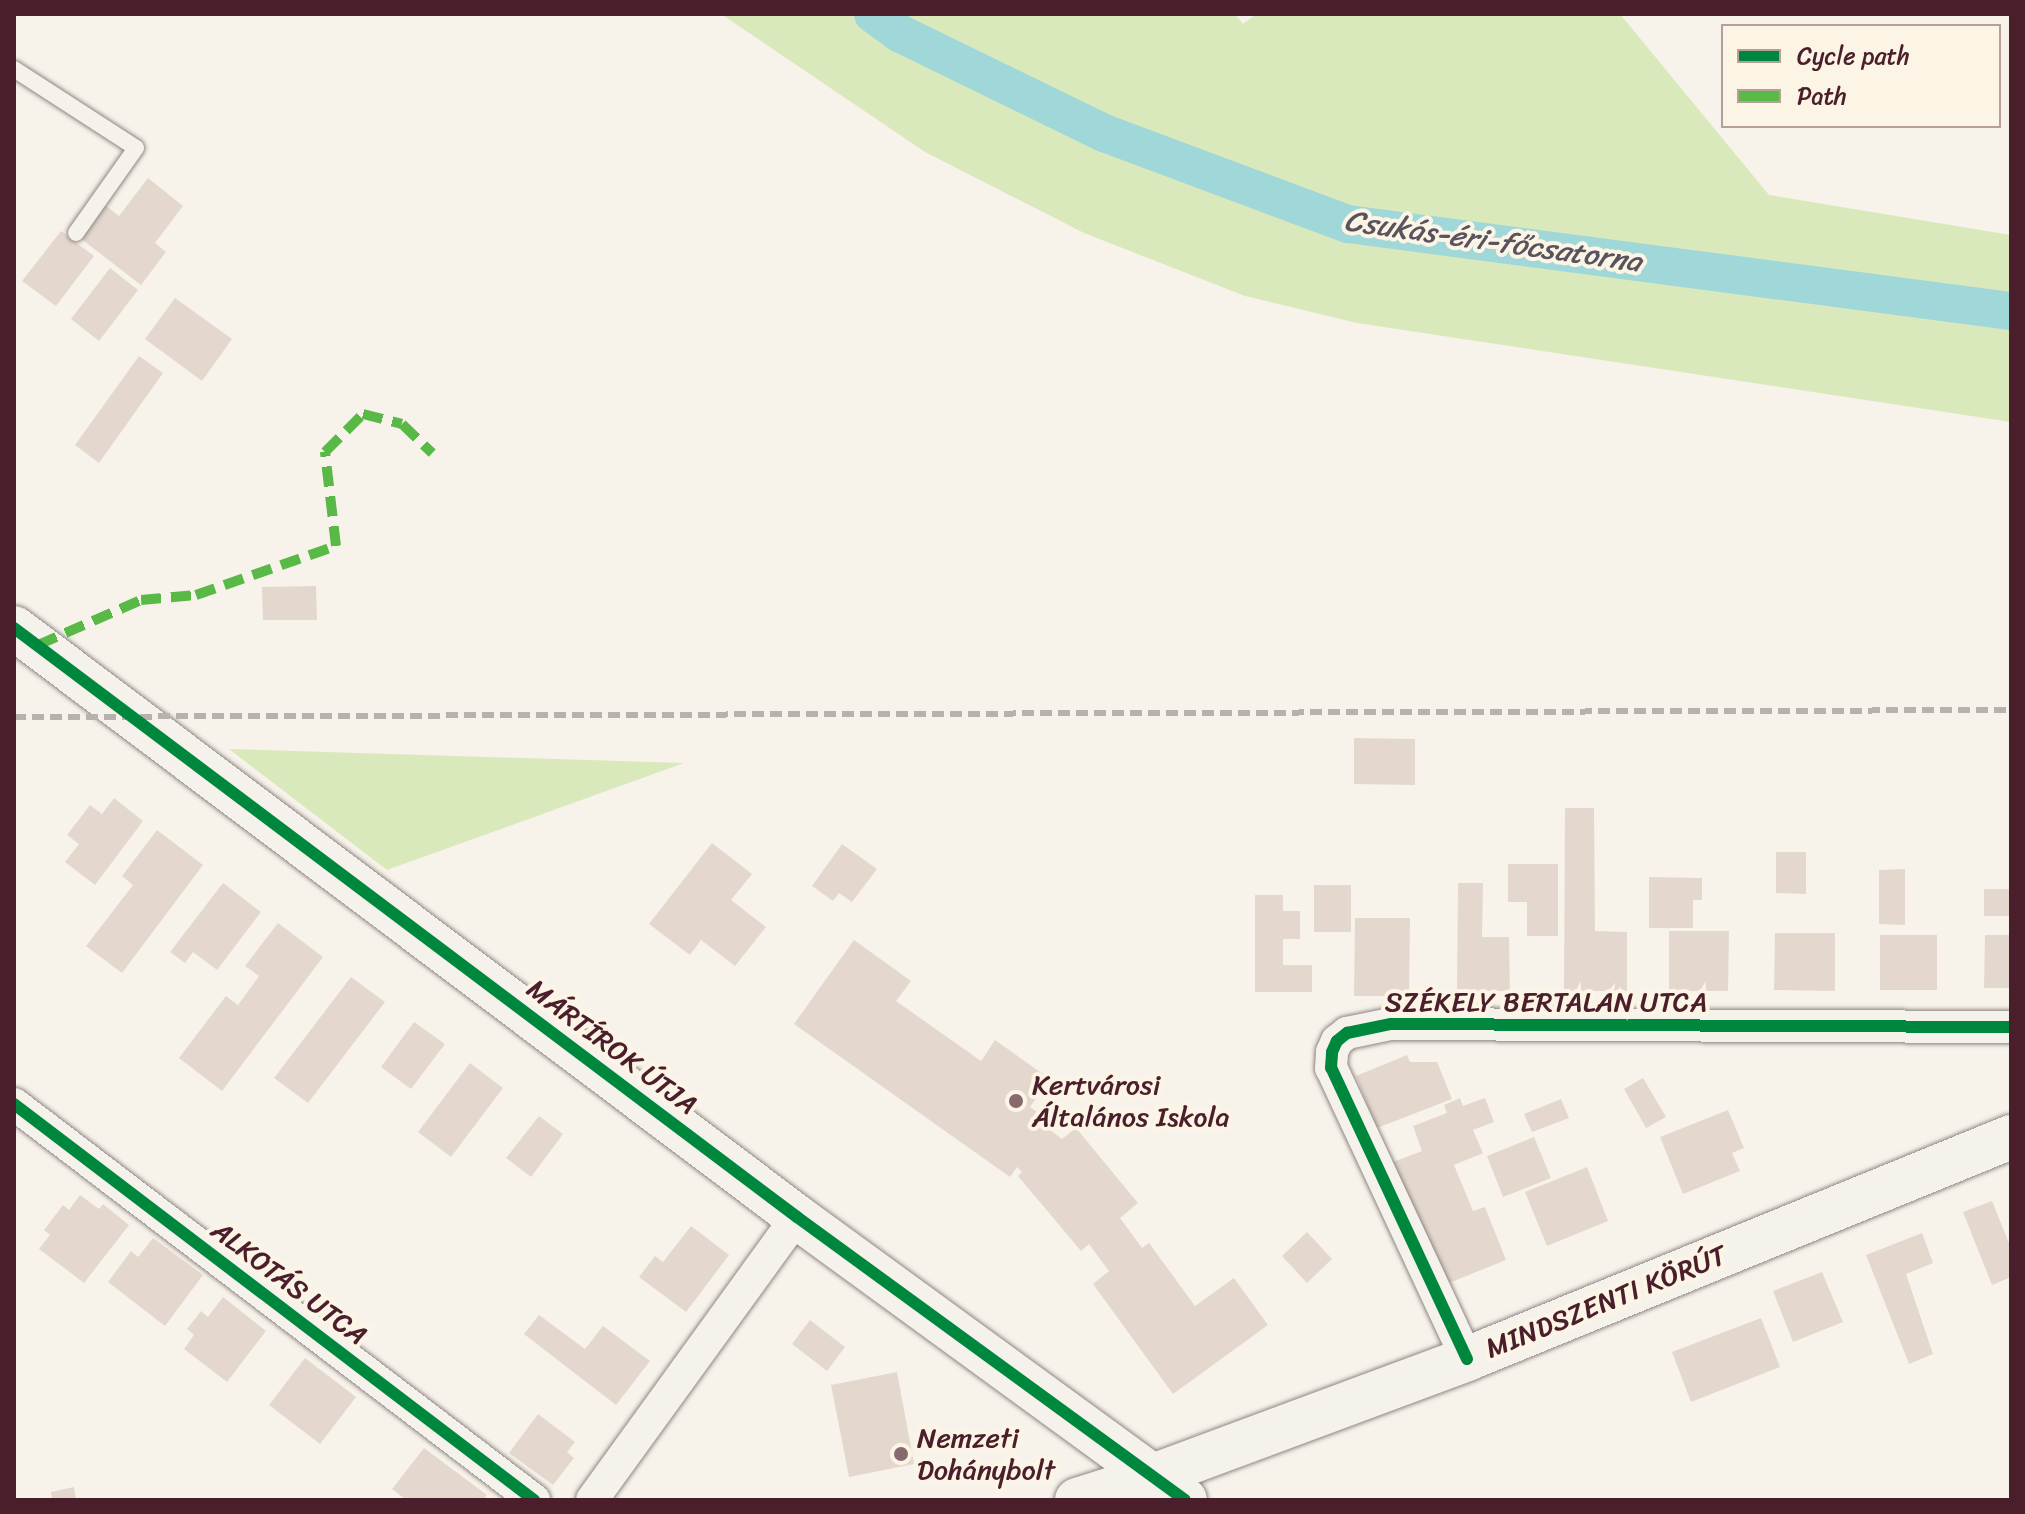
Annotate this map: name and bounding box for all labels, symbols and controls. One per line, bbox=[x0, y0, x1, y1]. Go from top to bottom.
legend bbox=[1721, 24, 2001, 128]
text: Cycle path bbox=[1797, 35, 1910, 77]
text: Path bbox=[1797, 75, 1847, 117]
water label: Csukás-éri-főcsatorna bbox=[1342, 202, 1644, 280]
street label: MÁRTÍROK ÚTJA bbox=[519, 971, 705, 1123]
street label: SZÉKELY BERTALAN UTCA bbox=[1385, 985, 1707, 1019]
place label: Kertvárosi Általános Iskola bbox=[1032, 1068, 1231, 1134]
marker: Kertvárosi Általános Iskola bbox=[1007, 1092, 1025, 1110]
street label: ALKOTÁS UTCA bbox=[204, 1213, 374, 1353]
street label: MINDSZENTI KÖRÚT bbox=[1481, 1239, 1731, 1365]
place label: Nemzeti Dohánybolt bbox=[917, 1421, 1055, 1487]
marker: Nemzeti Dohánybolt bbox=[892, 1445, 910, 1463]

